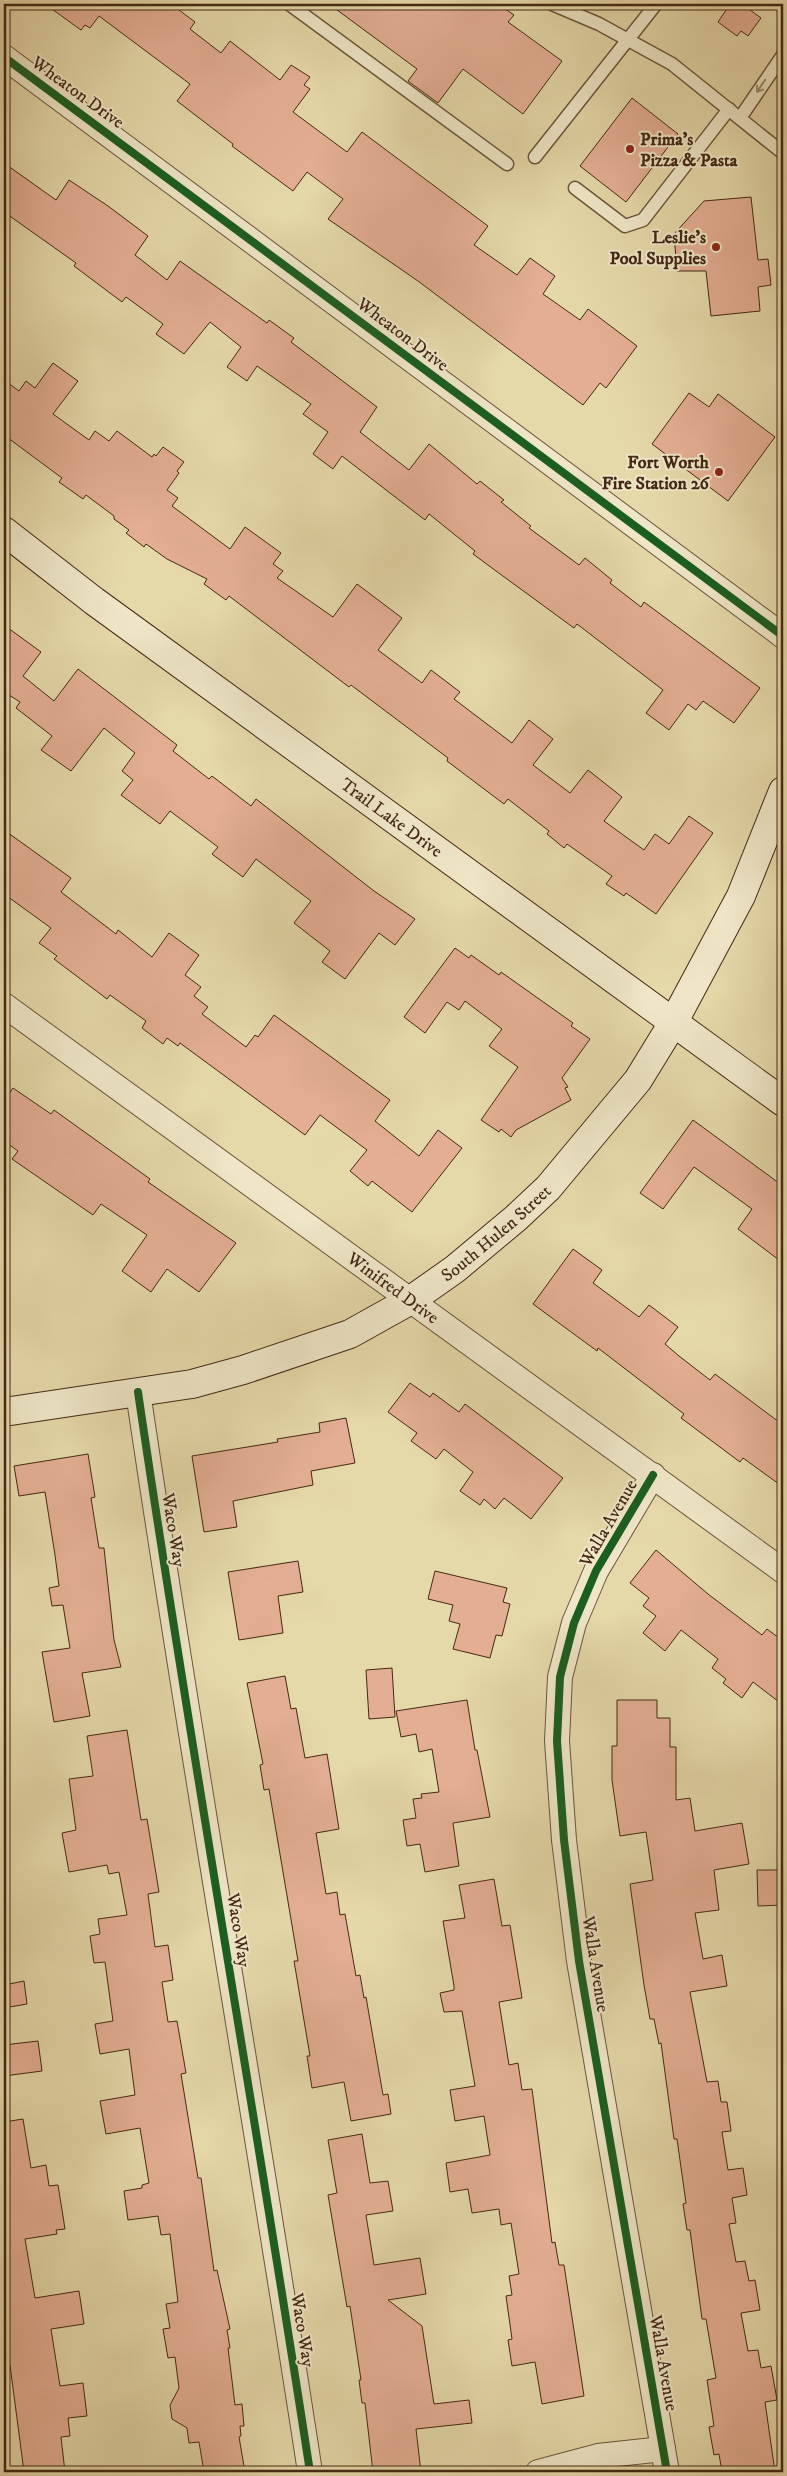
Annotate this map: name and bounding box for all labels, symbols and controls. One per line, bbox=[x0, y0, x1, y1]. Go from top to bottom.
street label: Wheaton Drive bbox=[26, 51, 128, 134]
one-way arrow bbox=[756, 79, 766, 93]
place label: Prima's Pizza & Pasta bbox=[640, 129, 738, 172]
marker: Prima's Pizza & Pasta bbox=[624, 143, 636, 155]
place label: Leslie's Pool Supplies bbox=[610, 227, 706, 270]
marker: Leslie's Pool Supplies bbox=[710, 241, 722, 253]
street label: Wheaton Drive bbox=[351, 293, 453, 376]
place label: Fort Worth Fire Station 26 bbox=[602, 452, 711, 495]
marker: Fort Worth Fire Station 26 bbox=[713, 466, 725, 478]
street label: Trail Lake Drive bbox=[336, 774, 446, 863]
street label: South Hulen Street bbox=[437, 1180, 557, 1287]
street label: Winifred Drive bbox=[342, 1247, 443, 1329]
street label: Walla Avenue bbox=[575, 1476, 643, 1572]
street label: Waco Way bbox=[156, 1490, 190, 1569]
street label: Waco Way bbox=[221, 1890, 255, 1969]
street label: Walla Avenue bbox=[576, 1913, 613, 2014]
street label: Waco Way bbox=[285, 2290, 319, 2369]
street label: Walla Avenue bbox=[644, 2312, 682, 2413]

